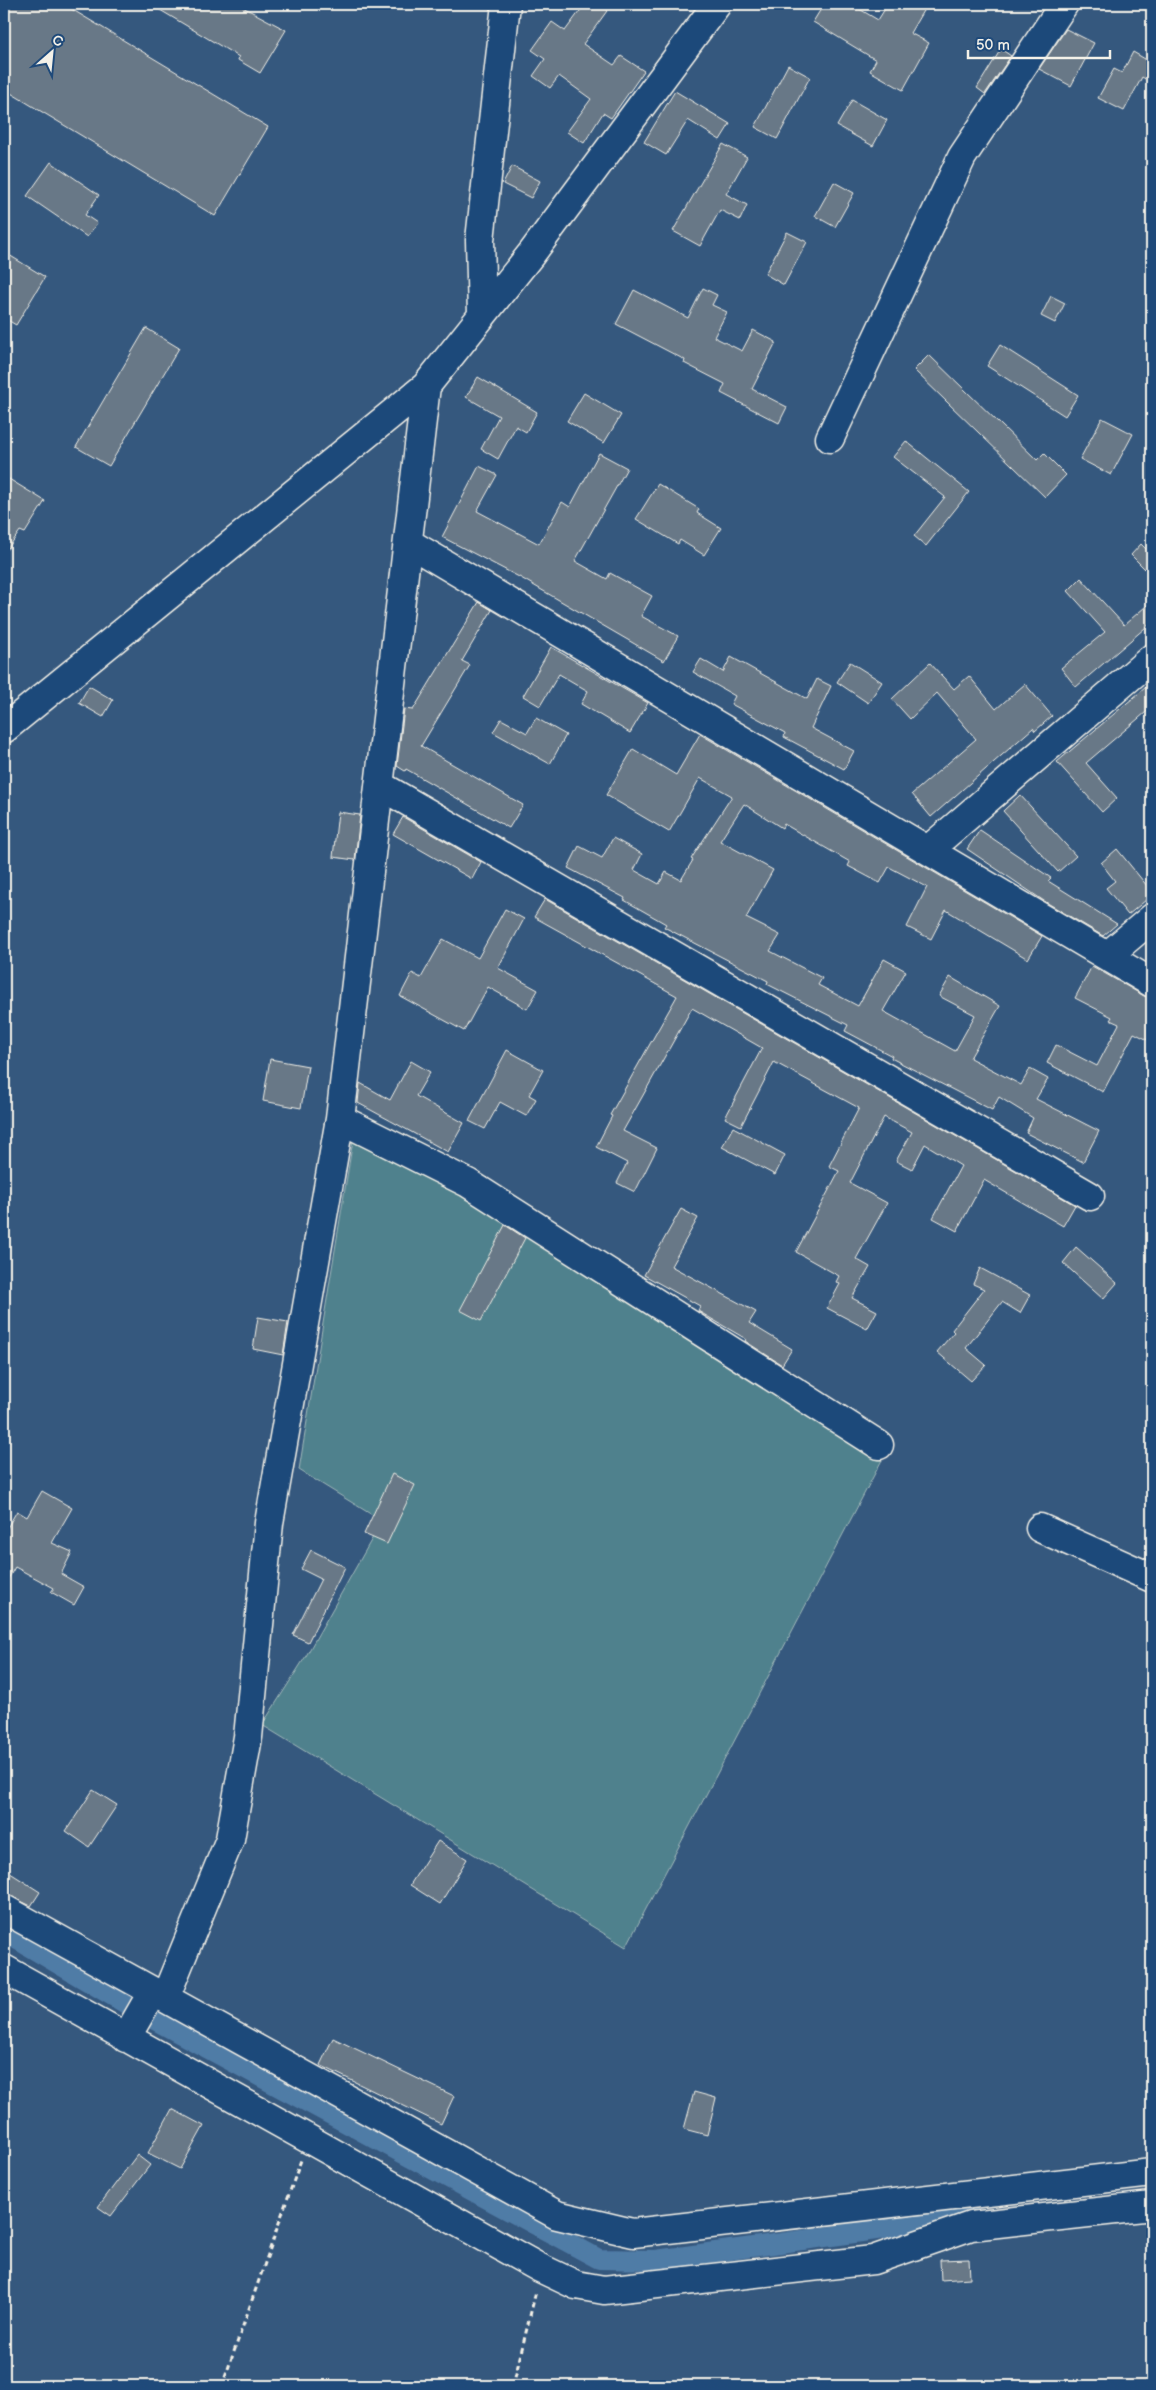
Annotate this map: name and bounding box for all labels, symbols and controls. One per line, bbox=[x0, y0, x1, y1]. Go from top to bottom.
north arrow bbox=[28, 28, 78, 78]
scale bar bbox=[968, 28, 1111, 60]
text: С bbox=[49, 31, 66, 51]
text: 50 m bbox=[976, 36, 1010, 55]

